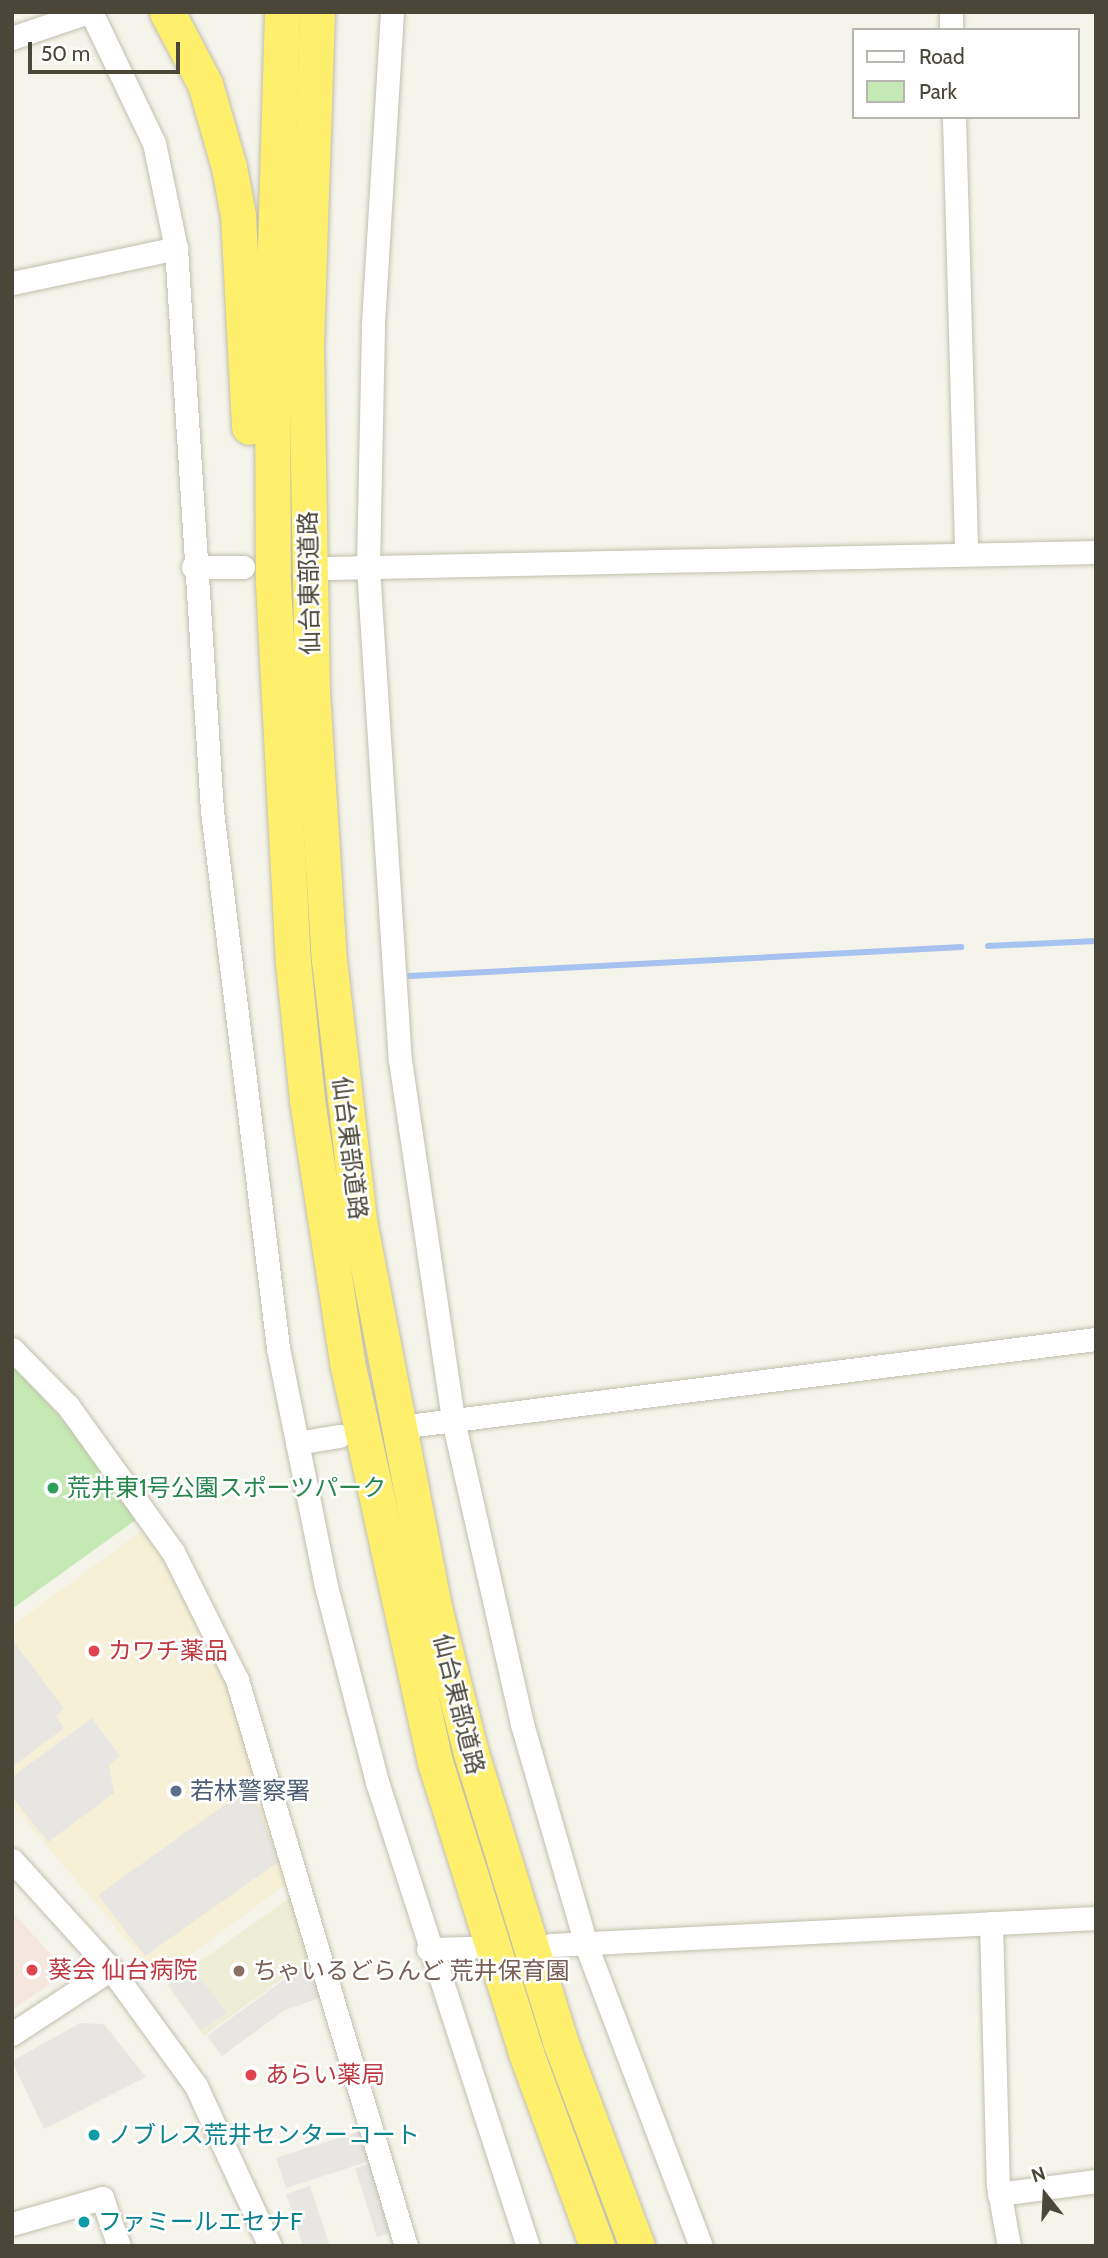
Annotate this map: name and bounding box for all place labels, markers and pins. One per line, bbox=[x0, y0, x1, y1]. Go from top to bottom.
place label: 荒井東1号公園スポーツパーク bbox=[67, 1474, 387, 1502]
marker: 荒井東1号公園スポーツパーク bbox=[45, 1480, 61, 1496]
place label: カワチ薬品 bbox=[108, 1637, 228, 1665]
marker: カワチ薬品 bbox=[86, 1643, 102, 1659]
place label: 若林警察署 bbox=[190, 1777, 310, 1805]
marker: 若林警察署 bbox=[168, 1783, 184, 1799]
place label: 葵会 仙台病院 bbox=[48, 1956, 197, 1984]
place label: ちゃいるどらんど 荒井保育園 bbox=[253, 1957, 570, 1985]
marker: 葵会 仙台病院 bbox=[22, 1960, 42, 1980]
marker: ちゃいるどらんど 荒井保育園 bbox=[231, 1963, 247, 1979]
place label: あらい薬局 bbox=[265, 2061, 385, 2089]
marker: あらい薬局 bbox=[243, 2067, 259, 2083]
place label: ノブレス荒井センターコート bbox=[108, 2121, 420, 2149]
marker: ノブレス荒井センターコート bbox=[86, 2127, 102, 2143]
place label: ファミールエセナF bbox=[98, 2208, 303, 2236]
marker: ファミールエセナF bbox=[76, 2214, 92, 2230]

